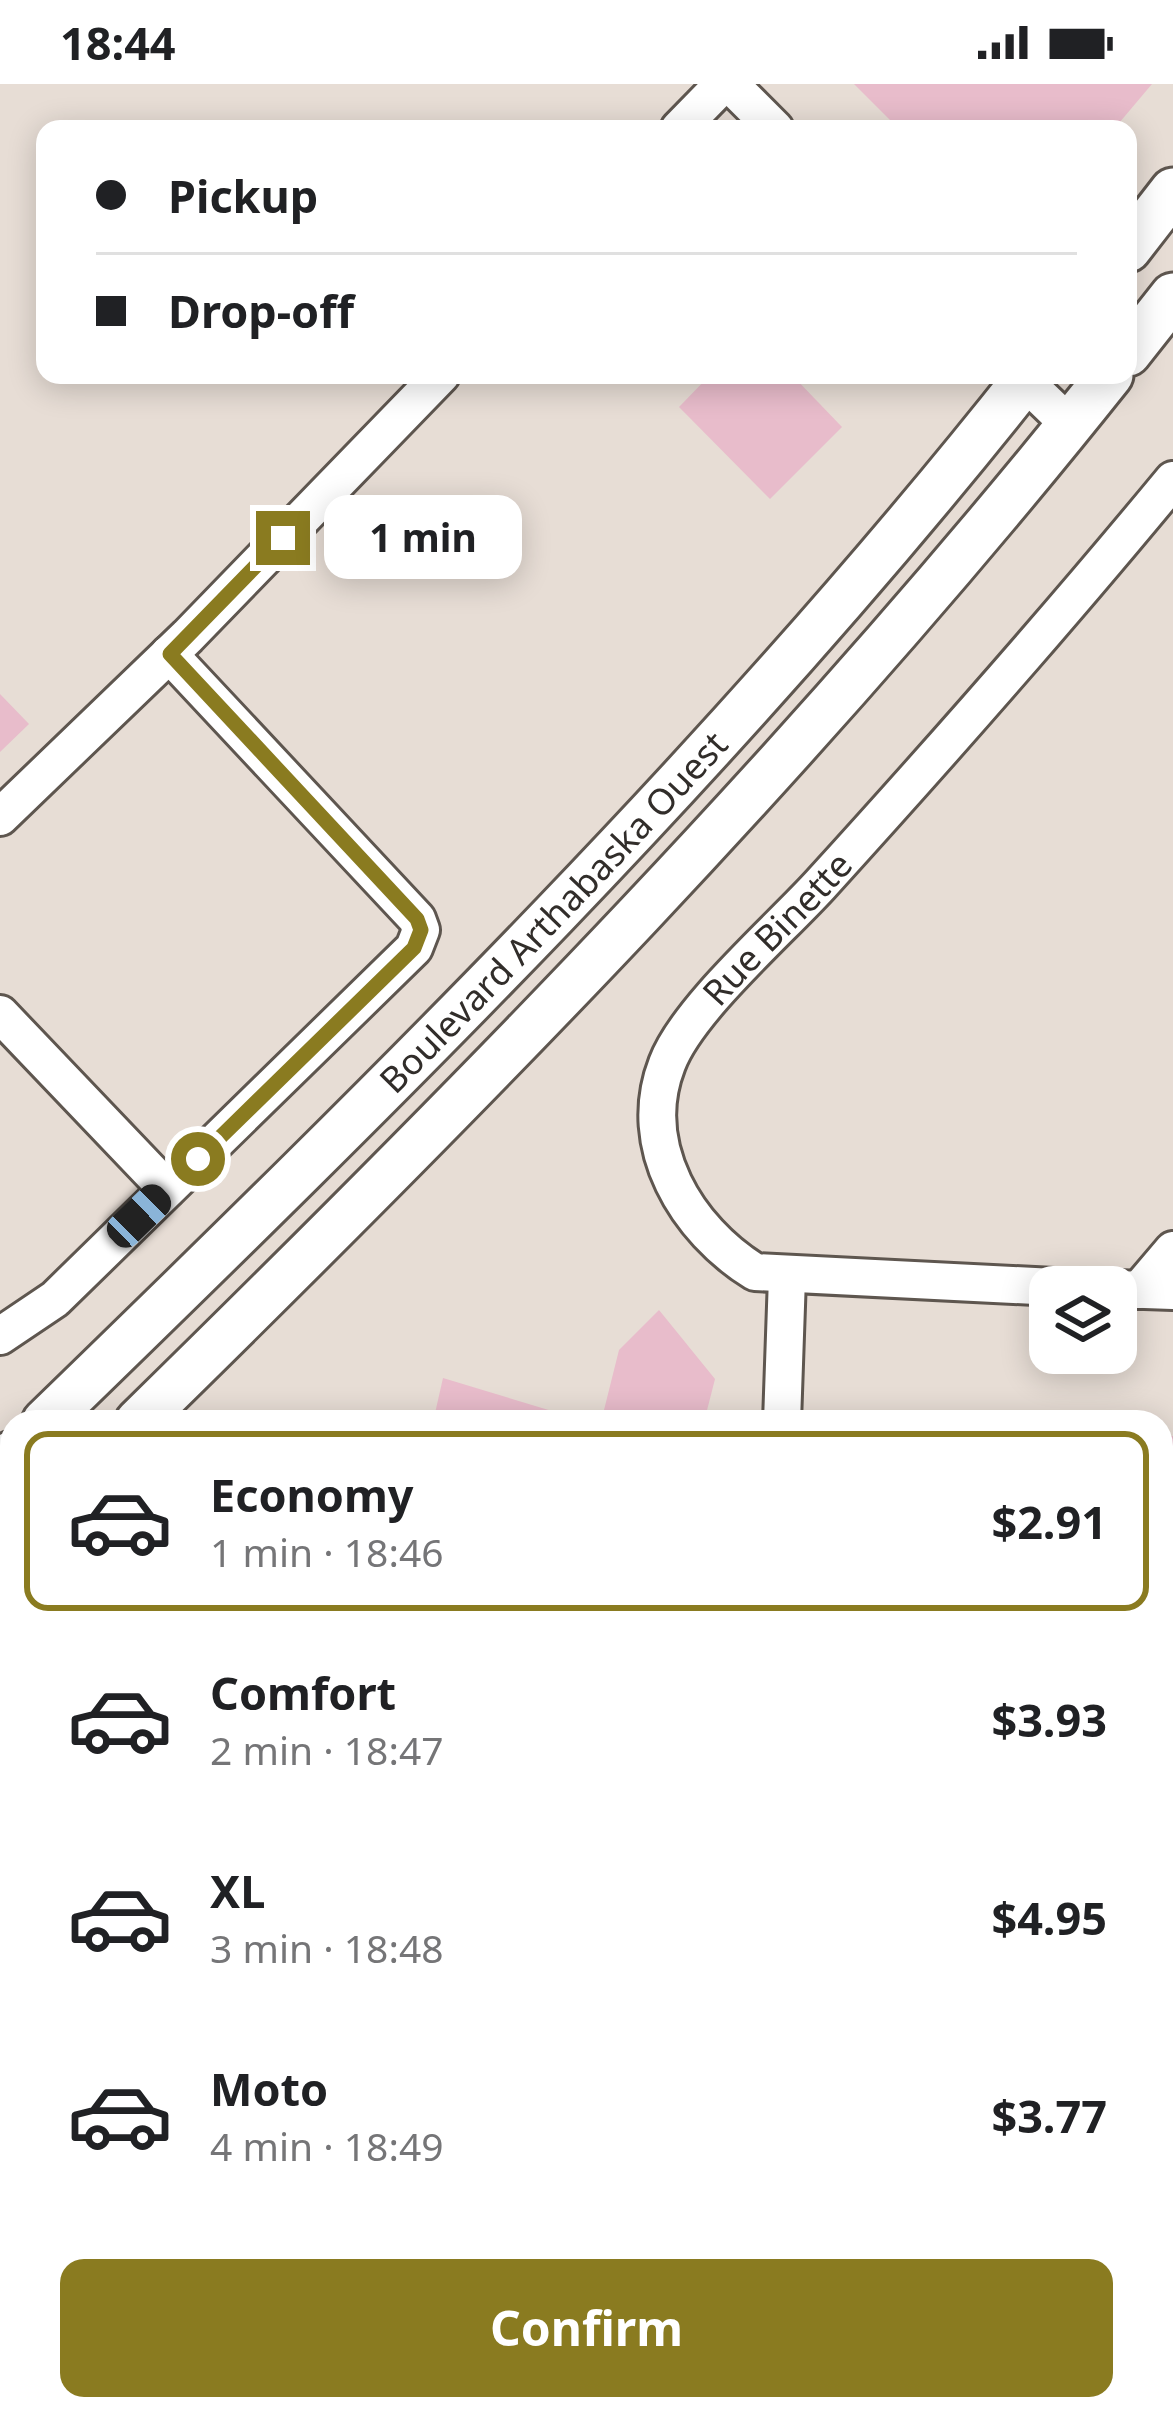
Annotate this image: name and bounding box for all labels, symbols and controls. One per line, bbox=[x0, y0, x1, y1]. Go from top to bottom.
text: 18:44 bbox=[60, 12, 176, 73]
text: Pickup bbox=[168, 165, 318, 226]
text: Drop-off bbox=[168, 280, 354, 341]
callout: 1 min bbox=[325, 496, 523, 580]
text: 1 min bbox=[369, 510, 477, 563]
route end bbox=[256, 511, 310, 565]
street label: Boulevard Arthabaska Ouest bbox=[368, 721, 738, 1103]
street label: Rue Binette bbox=[691, 841, 863, 1015]
route start bbox=[171, 1132, 225, 1186]
car bbox=[101, 1178, 177, 1254]
map controls bbox=[1029, 1266, 1137, 1374]
button: layers bbox=[1029, 1266, 1137, 1374]
text: Economy bbox=[210, 1464, 414, 1525]
icon: car bbox=[66, 1467, 174, 1575]
text: $2.91 bbox=[991, 1491, 1107, 1552]
text: 1 min · 18:46 bbox=[210, 1525, 444, 1578]
text: Comfort bbox=[210, 1662, 396, 1723]
icon: car bbox=[66, 1665, 174, 1773]
text: $3.93 bbox=[991, 1689, 1107, 1750]
text: 2 min · 18:47 bbox=[210, 1723, 444, 1776]
text: XL bbox=[210, 1860, 265, 1921]
icon: car bbox=[66, 1863, 174, 1971]
text: $4.95 bbox=[991, 1887, 1107, 1948]
text: 3 min · 18:48 bbox=[210, 1921, 444, 1974]
text: Moto bbox=[210, 2058, 328, 2119]
icon: car bbox=[66, 2061, 174, 2169]
text: $3.77 bbox=[991, 2085, 1107, 2146]
text: 4 min · 18:49 bbox=[210, 2119, 444, 2172]
button: Confirm bbox=[60, 2259, 1113, 2397]

